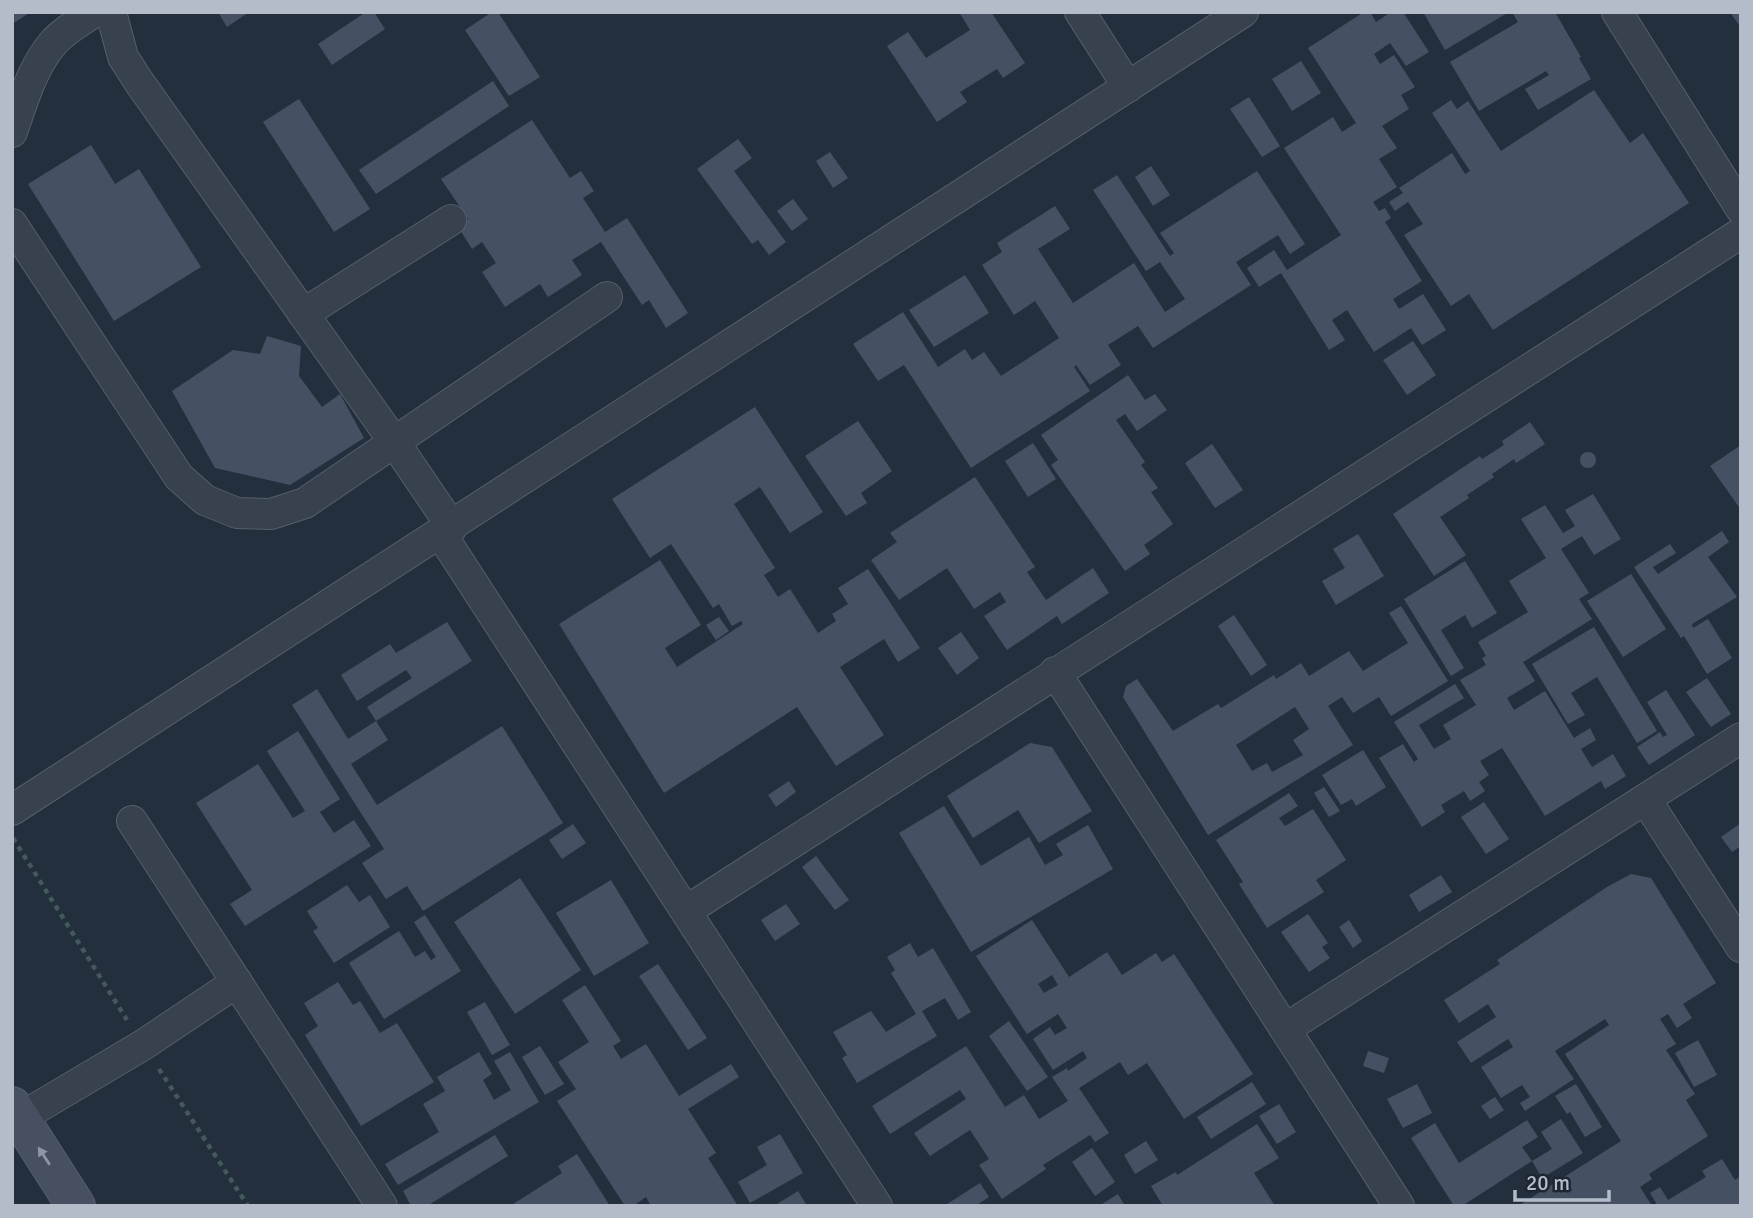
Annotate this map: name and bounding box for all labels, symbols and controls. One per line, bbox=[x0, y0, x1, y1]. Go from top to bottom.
one-way arrow bbox=[38, 1146, 51, 1166]
scale bar bbox=[1515, 1158, 1610, 1202]
text: 20 m bbox=[1526, 1170, 1570, 1196]

